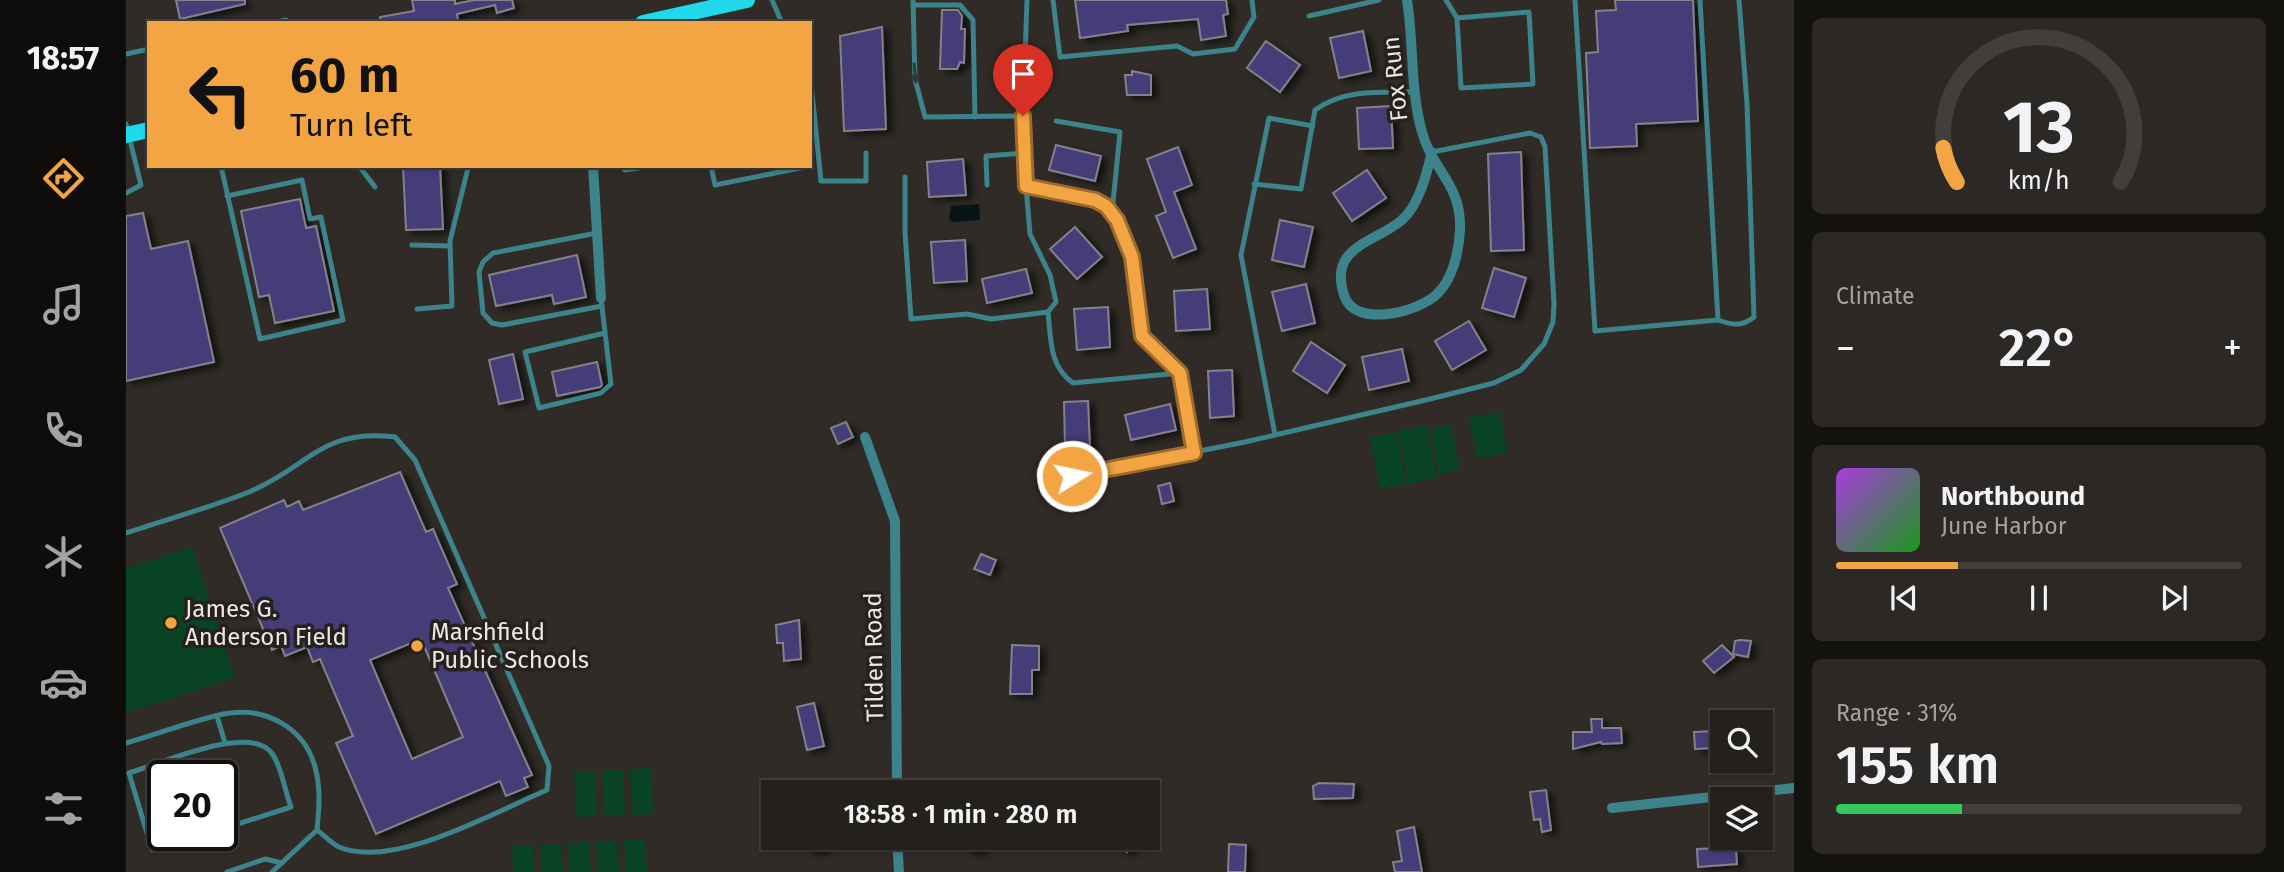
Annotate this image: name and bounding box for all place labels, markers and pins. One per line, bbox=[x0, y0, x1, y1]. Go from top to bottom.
pin bbox=[993, 44, 1053, 116]
place label: James G. Anderson Field bbox=[185, 595, 347, 651]
marker: James G. Anderson Field bbox=[163, 615, 179, 631]
place label: Marshfield Public Schools bbox=[431, 618, 589, 674]
marker: Marshfield Public Schools bbox=[409, 638, 425, 654]

